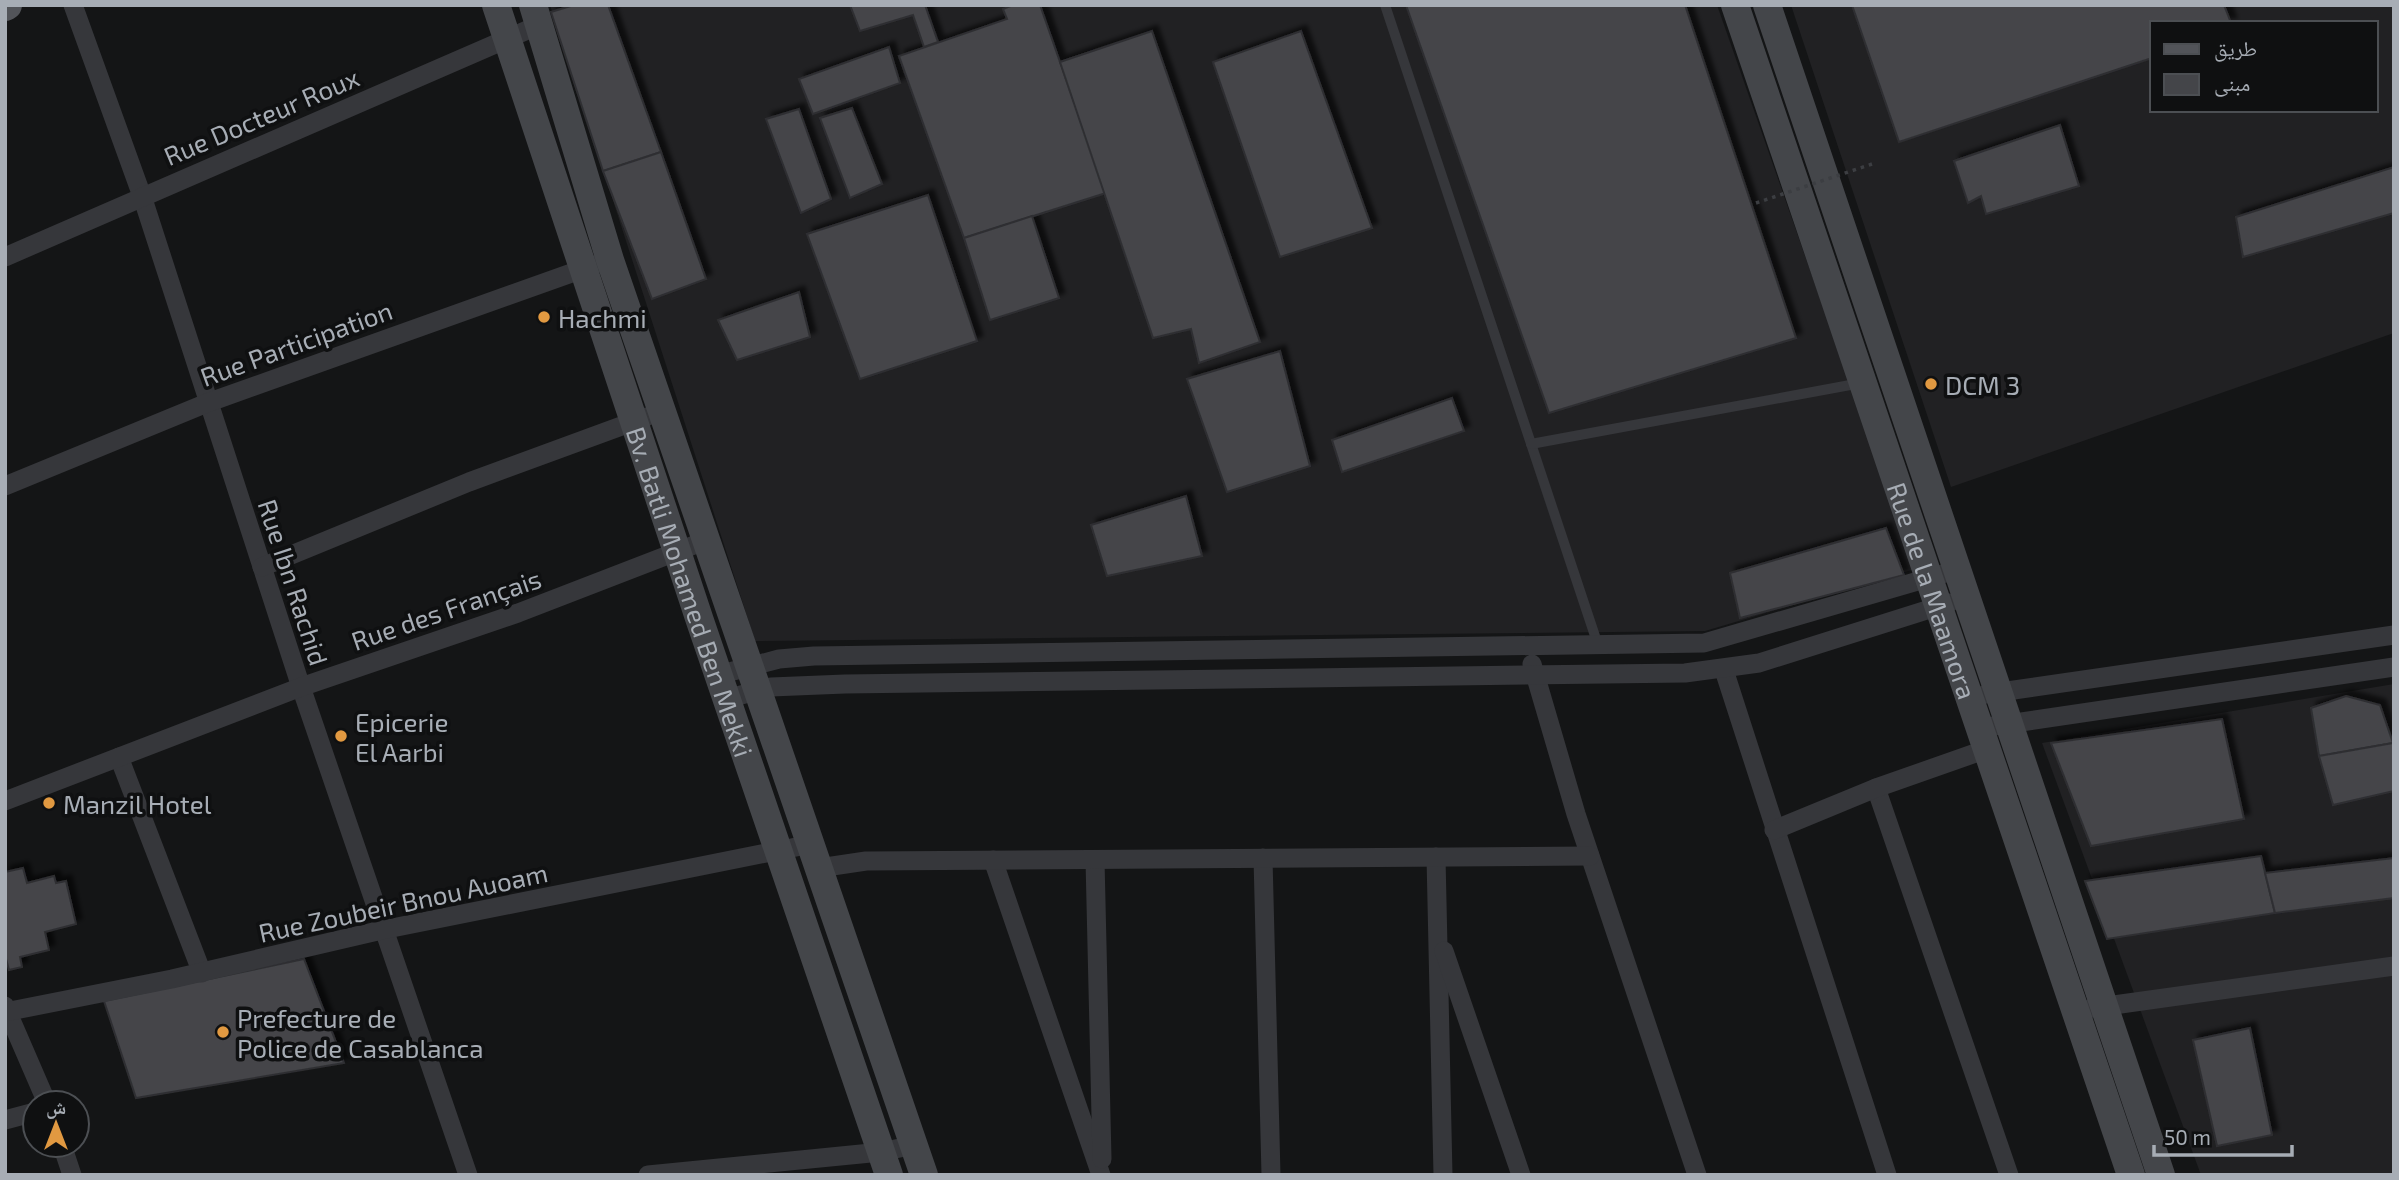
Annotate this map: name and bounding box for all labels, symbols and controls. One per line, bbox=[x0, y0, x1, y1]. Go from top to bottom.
legend bbox=[2150, 21, 2378, 112]
text: طريق bbox=[2214, 35, 2257, 62]
street label: Rue Docteur Roux bbox=[159, 61, 364, 171]
text: مبنى bbox=[2214, 70, 2250, 97]
street label: Rue Participation bbox=[196, 294, 396, 392]
place label: Hachmi bbox=[558, 302, 647, 333]
marker: Hachmi bbox=[536, 309, 552, 325]
place label: DCM 3 bbox=[1945, 369, 2020, 400]
marker: DCM 3 bbox=[1923, 376, 1939, 392]
street label: Bv. Batli Mohamed Ben Mekki bbox=[621, 422, 761, 761]
street label: Rue de la Maamora bbox=[1882, 478, 1984, 703]
street label: Rue Ibn Rachid bbox=[253, 495, 335, 669]
street label: Rue des Français bbox=[347, 562, 546, 658]
place label: Epicerie El Aarbi bbox=[355, 706, 448, 767]
marker: Epicerie El Aarbi bbox=[333, 728, 349, 744]
place label: Manzil Hotel bbox=[63, 788, 212, 819]
marker: Manzil Hotel bbox=[41, 795, 57, 811]
street label: Rue Zoubeir Bnou Auoam bbox=[256, 856, 550, 948]
place label: Prefecture de Police de Casablanca bbox=[237, 1002, 484, 1063]
marker: Prefecture de Police de Casablanca bbox=[215, 1024, 231, 1040]
north arrow bbox=[21, 1089, 91, 1159]
text: ش bbox=[46, 1095, 66, 1119]
scale bar bbox=[2154, 1114, 2292, 1158]
text: 50 m bbox=[2164, 1124, 2211, 1149]

